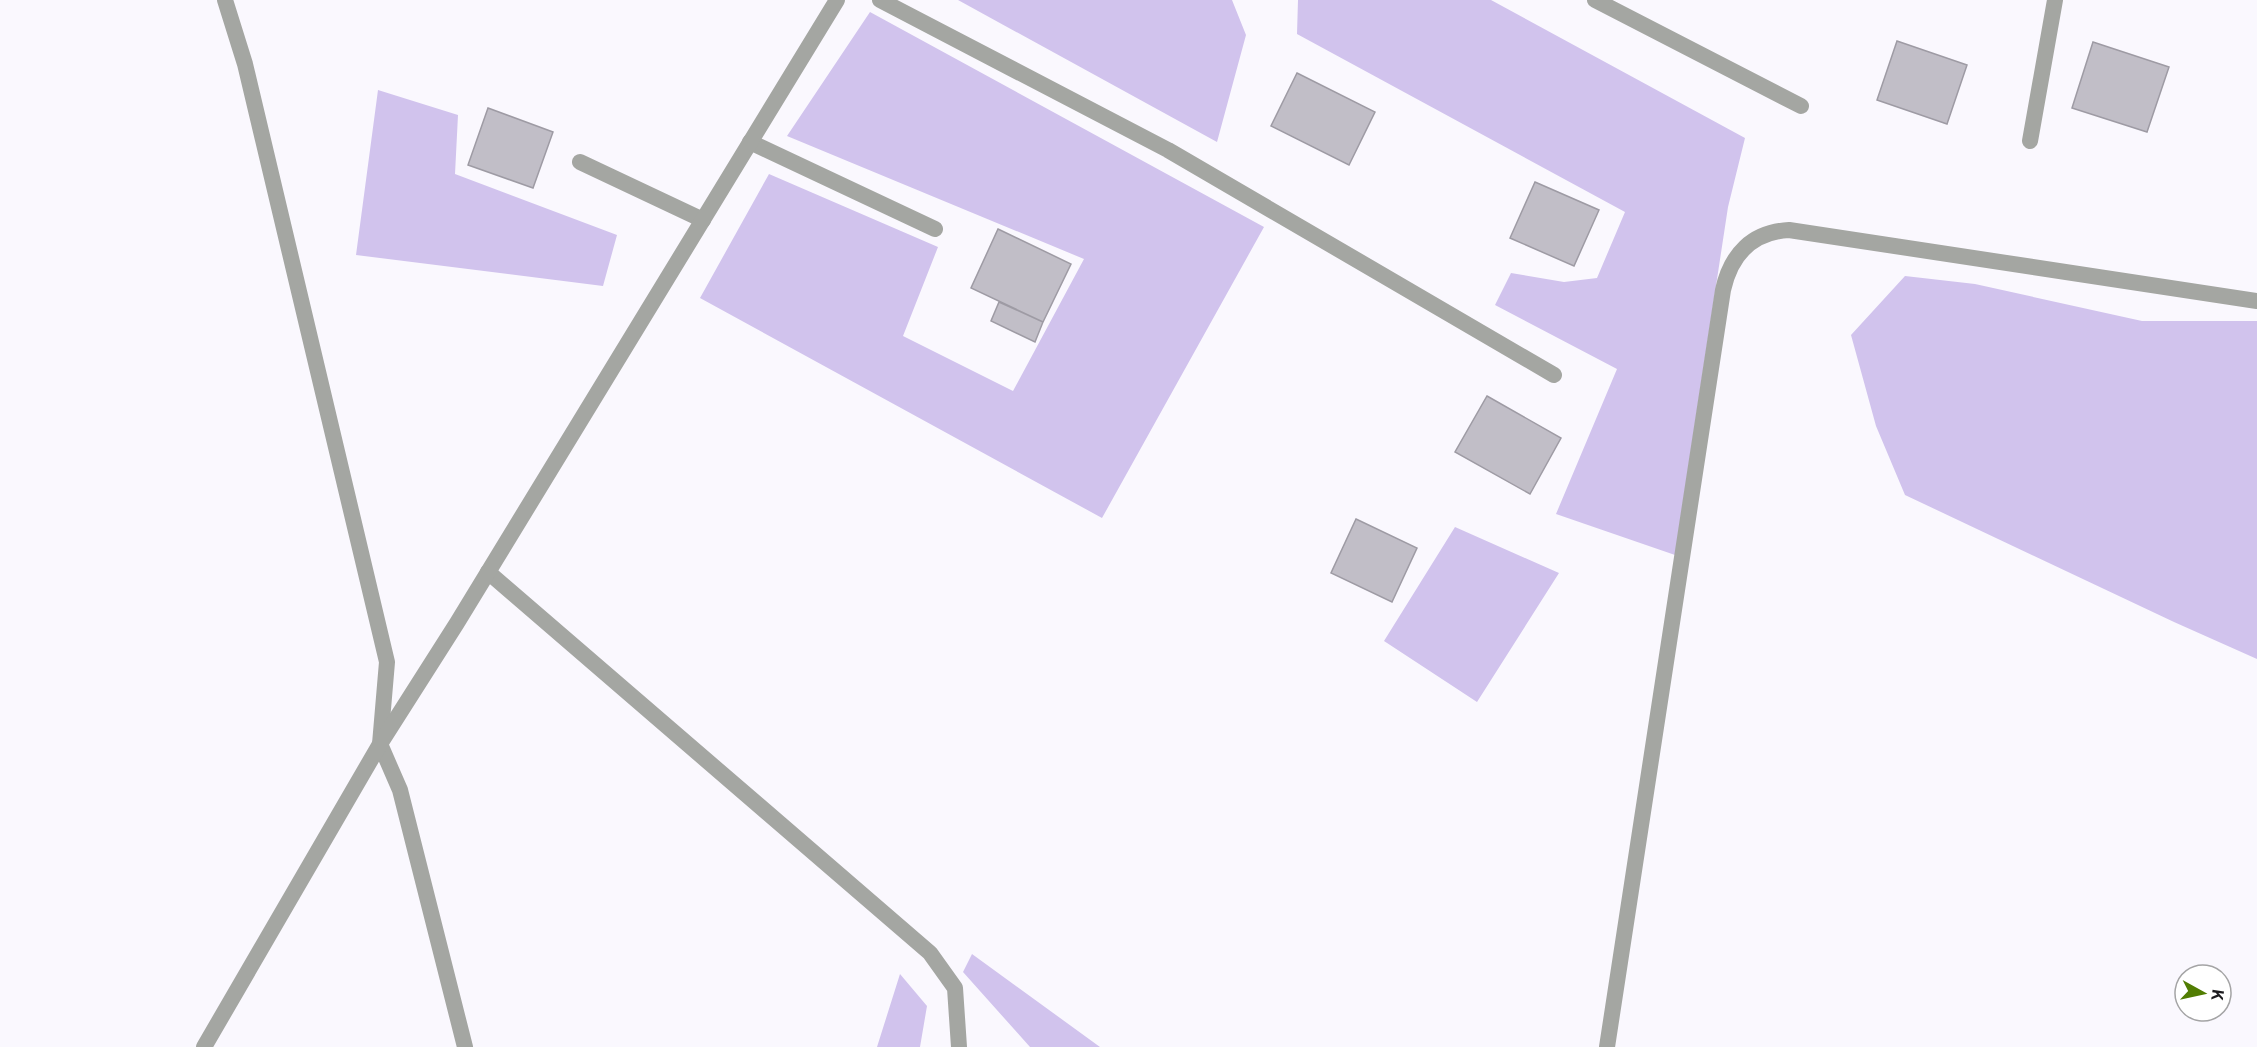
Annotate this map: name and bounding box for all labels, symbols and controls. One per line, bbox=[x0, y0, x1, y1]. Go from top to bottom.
north arrow bbox=[2173, 963, 2233, 1023]
text: K bbox=[2207, 988, 2228, 1003]

